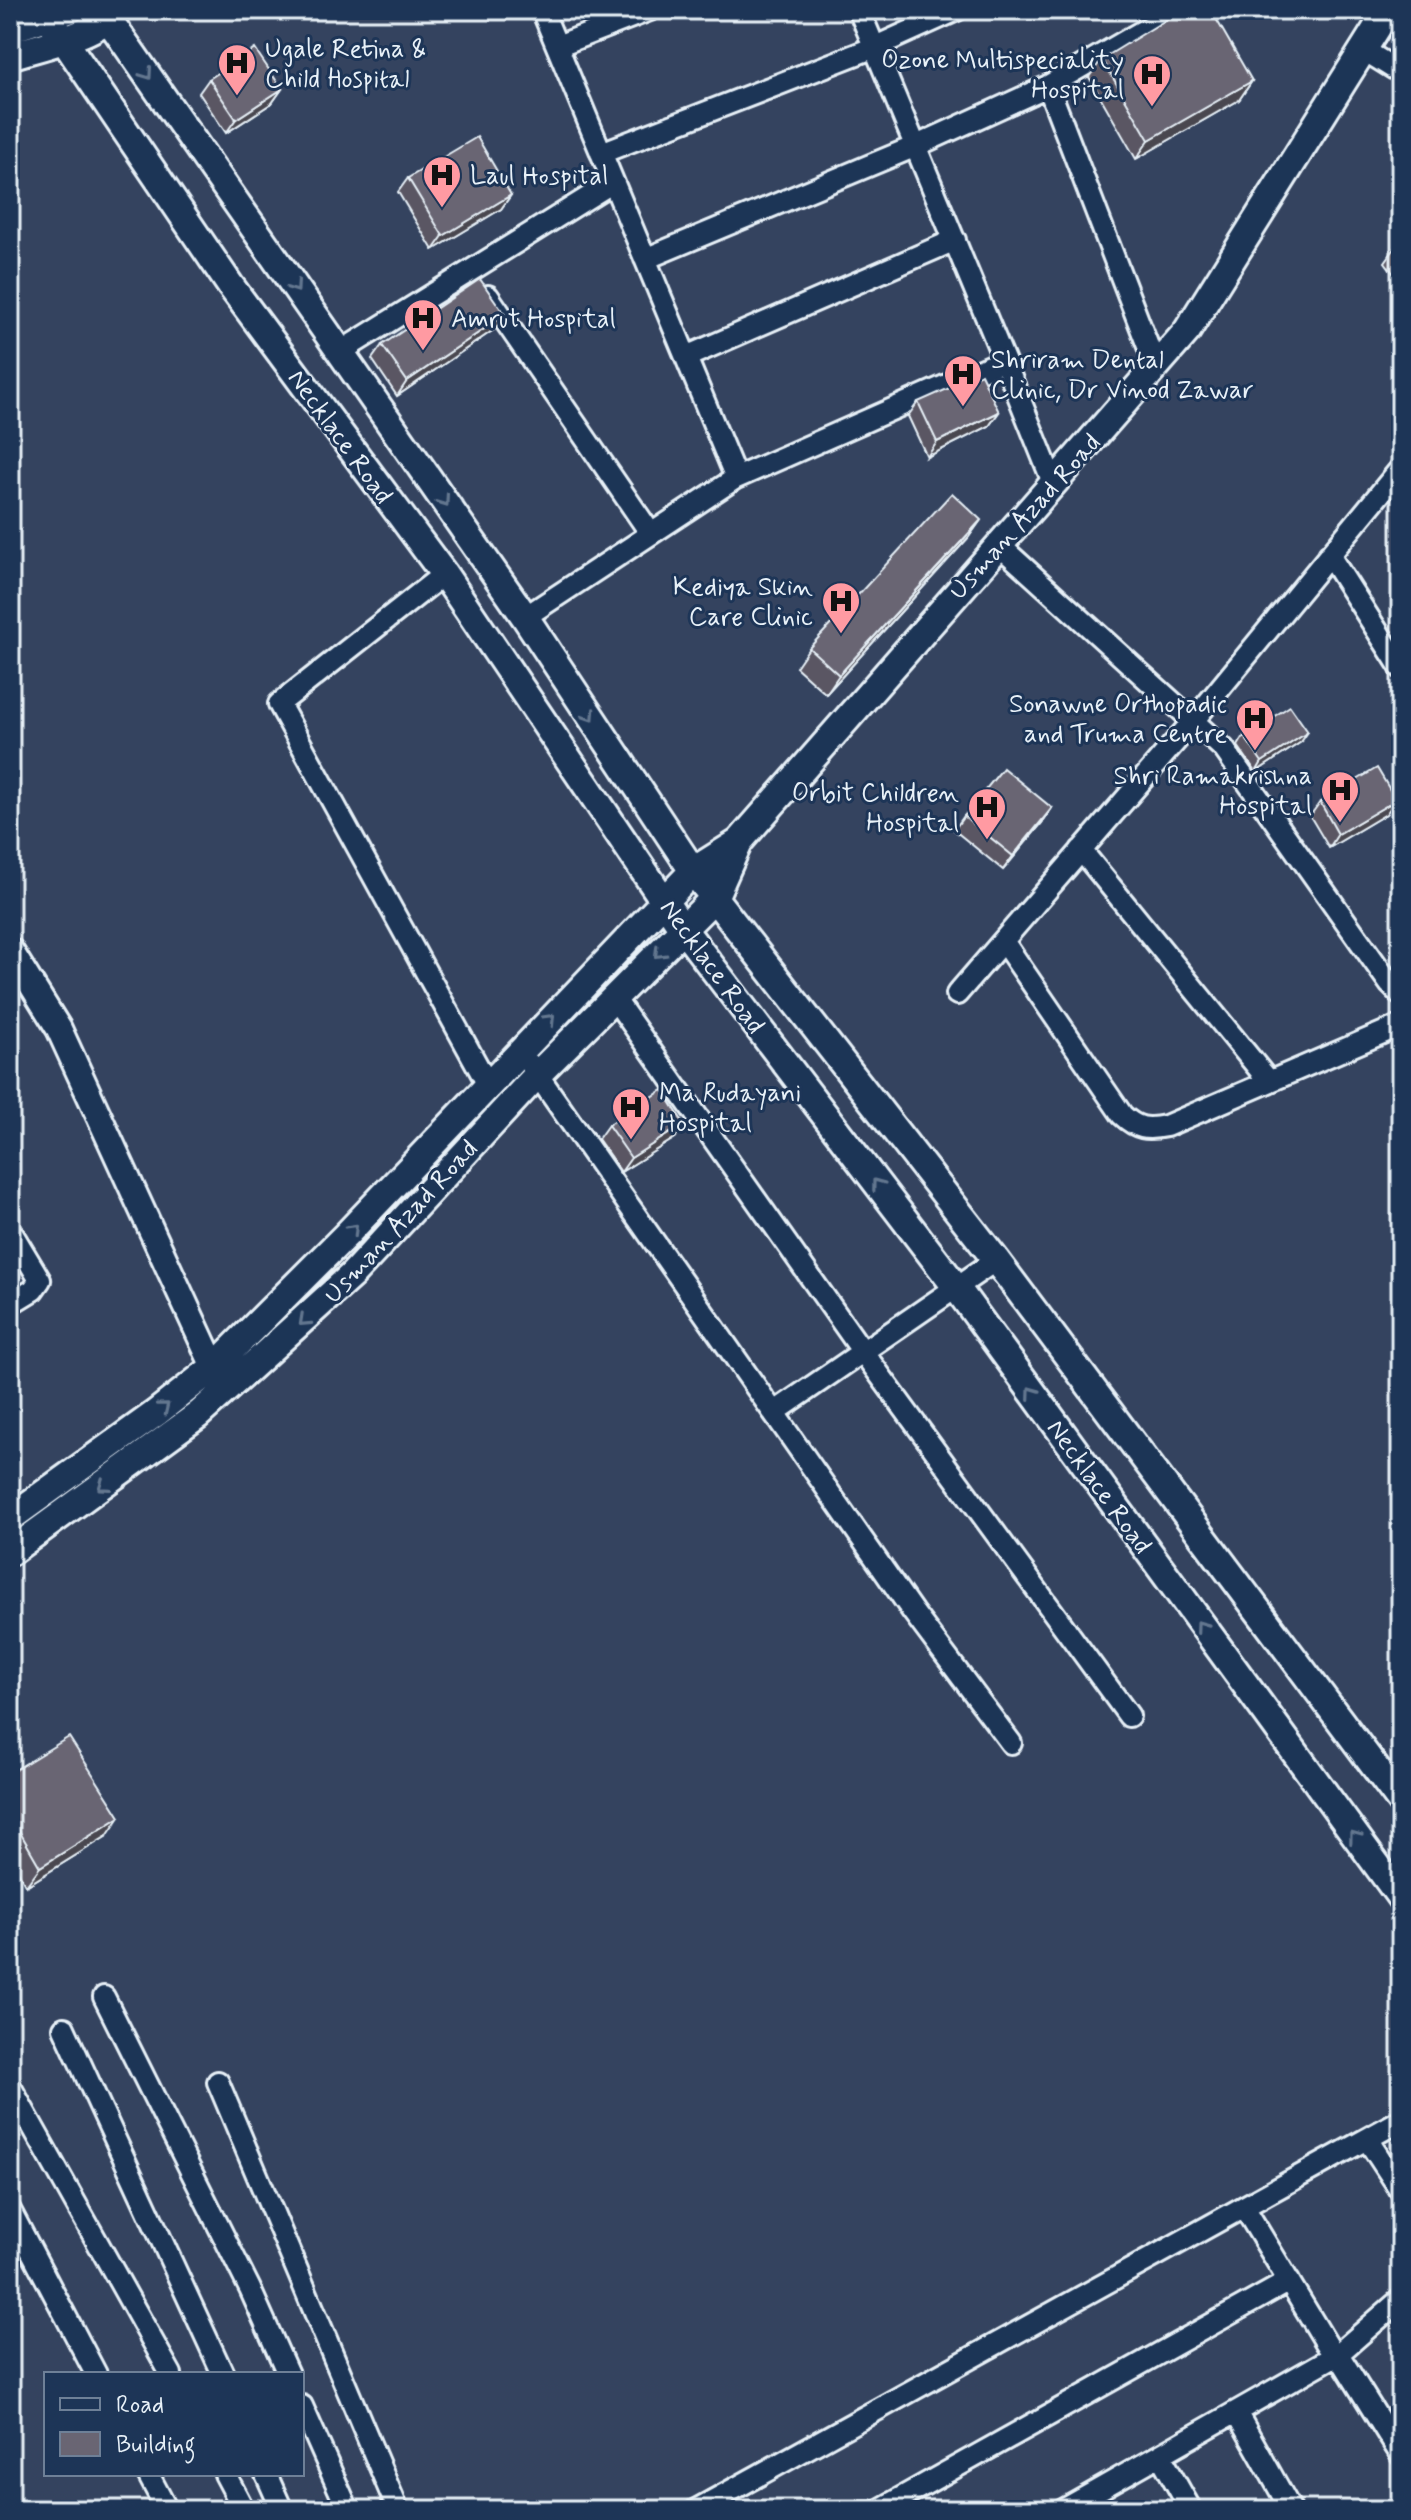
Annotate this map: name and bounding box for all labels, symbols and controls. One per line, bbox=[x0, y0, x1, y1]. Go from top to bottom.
place label: Ugale Retina & Child Hospital bbox=[265, 33, 426, 97]
hospital icon: Ugale Retina & Child Hospital bbox=[216, 42, 258, 97]
place label: Ozone Multispeciality Hospital bbox=[881, 44, 1124, 108]
hospital icon: Ozone Multispeciality Hospital bbox=[1131, 53, 1173, 108]
one-way arrow bbox=[137, 65, 152, 79]
hospital icon: Laul Hospital bbox=[421, 154, 463, 209]
place label: Laul Hospital bbox=[470, 160, 608, 194]
one-way arrow bbox=[285, 279, 300, 293]
hospital icon: Amrut Hospital bbox=[402, 297, 444, 352]
place label: Amrut Hospital bbox=[451, 303, 616, 337]
place label: Shriram Dental Clinic, Dr Vinod Zawar bbox=[991, 344, 1254, 408]
hospital icon: Shriram Dental Clinic, Dr Vinod Zawar bbox=[942, 353, 984, 408]
street label: Necklace Road bbox=[279, 363, 400, 511]
street label: Usman Azad Road bbox=[942, 427, 1109, 608]
one-way arrow bbox=[434, 492, 449, 506]
place label: Kediya Skin Care Clinic bbox=[673, 571, 813, 635]
hospital icon: Kediya Skin Care Clinic bbox=[820, 580, 862, 635]
place label: Sonawne Orthopadic and Truma Centre bbox=[1009, 688, 1227, 752]
hospital icon: Sonawne Orthopadic and Truma Centre bbox=[1234, 697, 1276, 752]
one-way arrow bbox=[581, 707, 596, 721]
place label: Shri Ramakrishna Hospital bbox=[1114, 760, 1312, 824]
hospital icon: Shri Ramakrishna Hospital bbox=[1319, 769, 1361, 824]
place label: Orbit Children Hospital bbox=[792, 777, 959, 841]
hospital icon: Orbit Children Hospital bbox=[966, 786, 1008, 841]
street label: Necklace Road bbox=[651, 893, 772, 1041]
one-way arrow bbox=[654, 944, 668, 958]
one-way arrow bbox=[541, 1014, 555, 1029]
place label: Ma Rudayani Hospital bbox=[659, 1077, 801, 1141]
hospital icon: Ma Rudayani Hospital bbox=[610, 1086, 652, 1141]
street label: Usman Azad Road bbox=[317, 1133, 486, 1312]
one-way arrow bbox=[873, 1178, 887, 1193]
one-way arrow bbox=[343, 1223, 357, 1238]
one-way arrow bbox=[298, 1312, 313, 1326]
one-way arrow bbox=[1027, 1387, 1042, 1401]
one-way arrow bbox=[155, 1402, 169, 1417]
street label: Necklace Road bbox=[1038, 1413, 1159, 1561]
one-way arrow bbox=[98, 1476, 112, 1491]
one-way arrow bbox=[1196, 1620, 1211, 1634]
one-way arrow bbox=[1349, 1830, 1363, 1845]
legend bbox=[44, 2372, 304, 2476]
text: Road bbox=[116, 2390, 164, 2421]
text: Building bbox=[116, 2430, 196, 2464]

